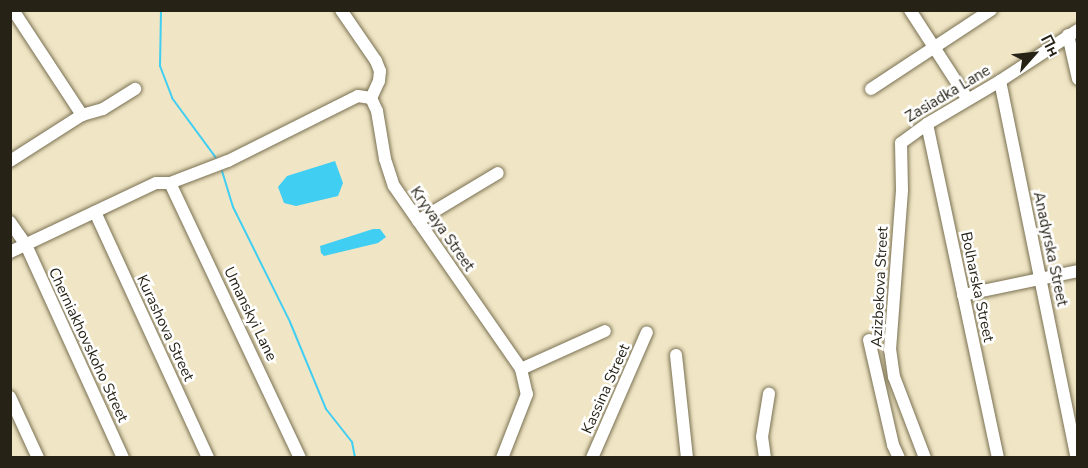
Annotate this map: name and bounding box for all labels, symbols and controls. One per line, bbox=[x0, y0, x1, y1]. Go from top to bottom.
north arrow bbox=[1004, 24, 1064, 84]
text: Пн bbox=[1035, 31, 1065, 61]
street label: Zasiadka Lane bbox=[902, 62, 994, 126]
street label: Kryvaya Street bbox=[406, 183, 478, 275]
street label: Anadyrska Street bbox=[1029, 190, 1071, 308]
street label: Azizbekova Street bbox=[868, 226, 892, 348]
street label: Bolharska Street bbox=[957, 230, 997, 344]
street label: Umanskyi Lane bbox=[219, 264, 281, 364]
street label: Cherniakhovskoho Street bbox=[44, 265, 132, 425]
street label: Kurashova Street bbox=[133, 272, 197, 384]
street label: Kassina Street bbox=[578, 341, 634, 437]

